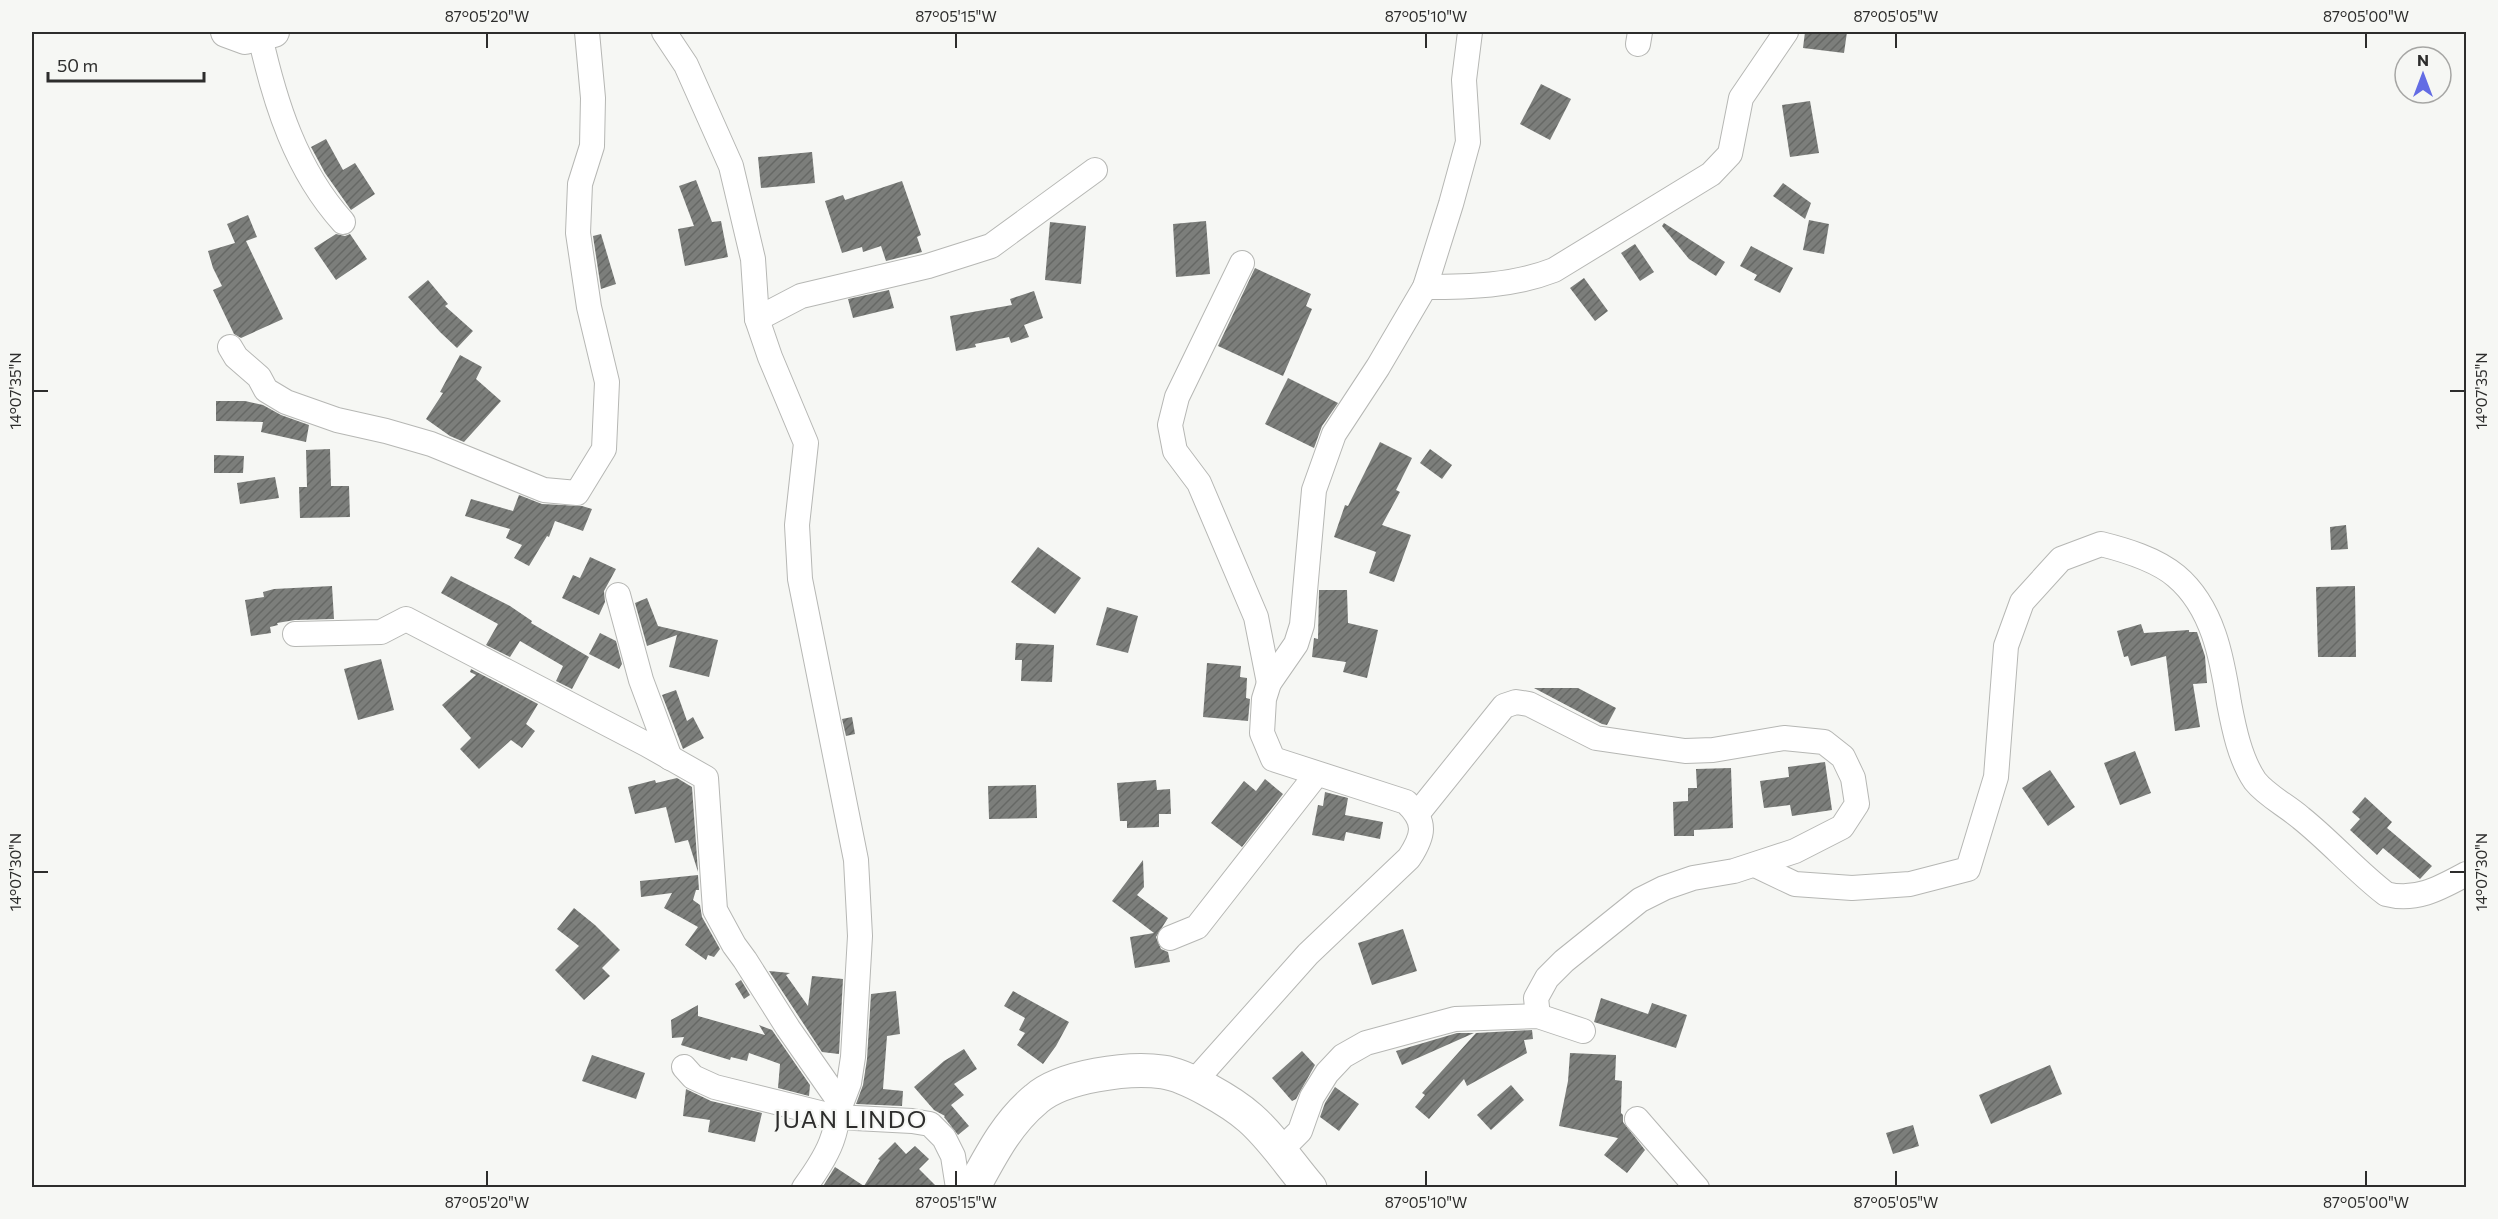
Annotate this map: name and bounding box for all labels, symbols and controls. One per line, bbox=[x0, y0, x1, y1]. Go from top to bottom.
text: 87°05'20"W bbox=[445, 7, 529, 25]
text: 87°05'15"W bbox=[915, 7, 997, 25]
text: 87°05'10"W bbox=[1385, 7, 1467, 25]
text: 87°05'05"W bbox=[1854, 7, 1938, 25]
text: 87°05'00"W bbox=[2323, 7, 2409, 25]
scale bar bbox=[48, 45, 204, 83]
north arrow bbox=[2393, 45, 2453, 105]
text: N bbox=[2417, 50, 2429, 69]
text: 50 m bbox=[57, 54, 98, 76]
text: 14°07'35"N bbox=[6, 352, 24, 430]
text: 14°07'35"N bbox=[2472, 352, 2490, 430]
text: 14°07'30"N bbox=[6, 833, 24, 911]
text: 14°07'30"N bbox=[2472, 833, 2490, 911]
district label: JUAN LINDO bbox=[774, 1104, 928, 1133]
text: 87°05'20"W bbox=[445, 1193, 529, 1211]
text: 87°05'15"W bbox=[915, 1193, 997, 1211]
text: 87°05'10"W bbox=[1385, 1193, 1467, 1211]
text: 87°05'05"W bbox=[1854, 1193, 1938, 1211]
text: 87°05'00"W bbox=[2323, 1193, 2409, 1211]

